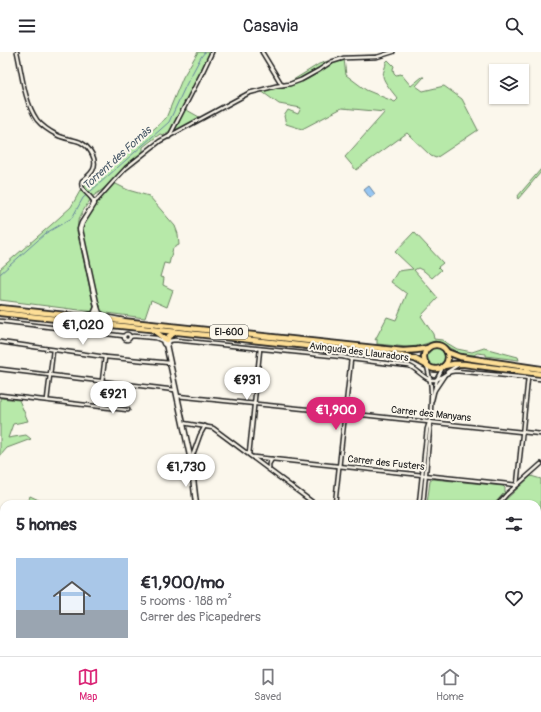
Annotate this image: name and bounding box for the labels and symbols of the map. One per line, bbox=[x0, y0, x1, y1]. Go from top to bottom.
water label: Torrent des Fornàs bbox=[80, 123, 155, 192]
pin: €1,020 bbox=[50, 312, 116, 346]
road number: EI-600 bbox=[210, 325, 248, 339]
street label: Avinguda des Llauradors bbox=[309, 340, 410, 364]
pin: €931 bbox=[223, 367, 271, 401]
pin: €921 bbox=[89, 381, 137, 415]
pin: €1,900 bbox=[303, 397, 369, 431]
street label: Carrer des Manyans bbox=[390, 404, 472, 424]
street label: Carrer des Fusters bbox=[347, 453, 426, 473]
pin: €1,730 bbox=[153, 454, 219, 488]

